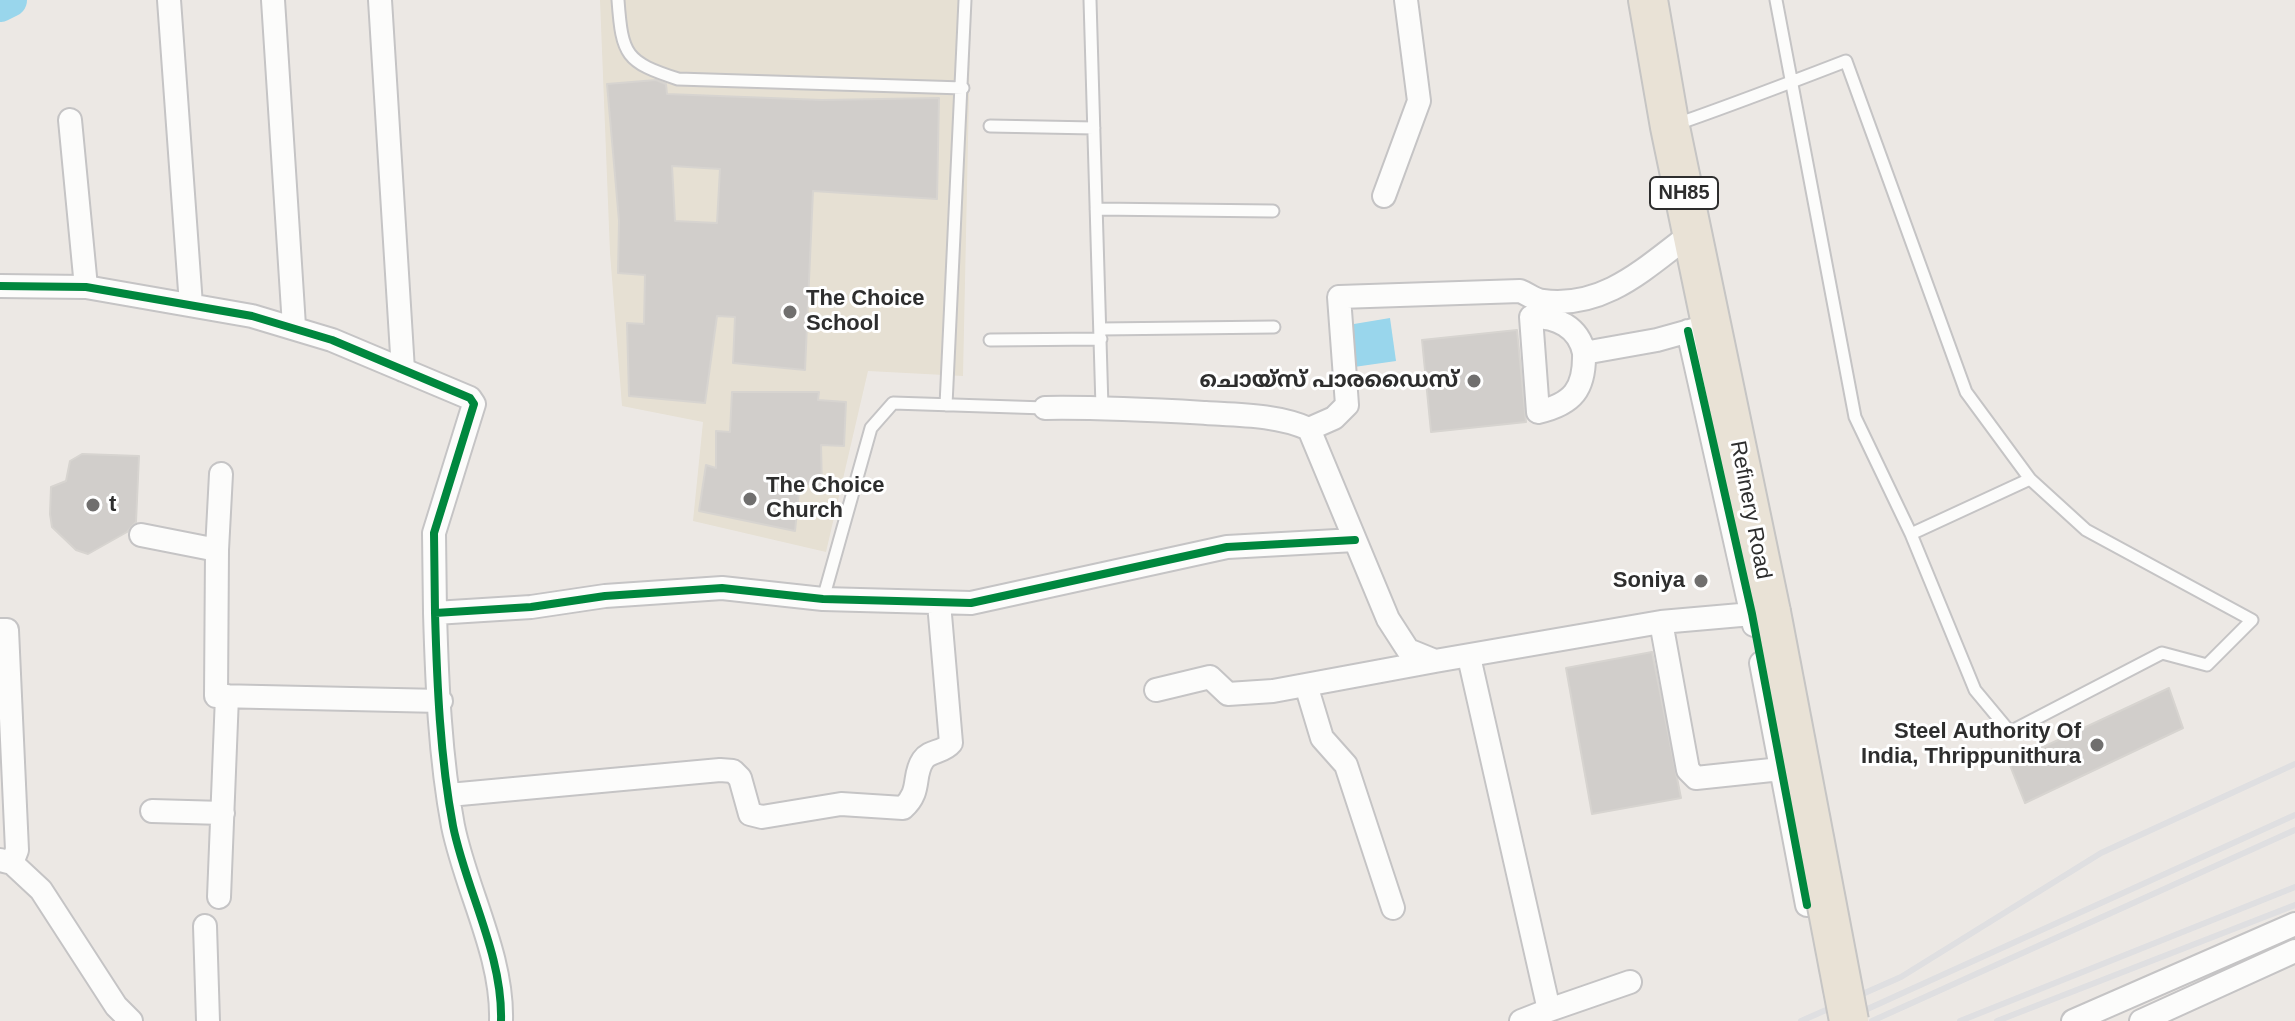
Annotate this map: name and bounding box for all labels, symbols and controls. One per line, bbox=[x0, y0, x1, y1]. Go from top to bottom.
road number: NH85 bbox=[1650, 177, 1718, 209]
place label: The Choice School bbox=[806, 286, 925, 338]
marker: The Choice School bbox=[781, 303, 799, 321]
place label: ചൊയ്സ് പാരഡൈസ് bbox=[1199, 368, 1458, 394]
marker: ചൊയ്സ് പാരഡൈസ് bbox=[1465, 372, 1483, 390]
street label: Refinery Road bbox=[1724, 438, 1776, 582]
place label: The Choice Church bbox=[766, 473, 885, 524]
marker: The Choice Church bbox=[741, 490, 759, 508]
place label: t bbox=[109, 492, 116, 518]
marker: t bbox=[84, 496, 102, 514]
place label: Soniya bbox=[1613, 568, 1685, 594]
marker: Soniya bbox=[1692, 572, 1710, 590]
place label: Steel Authority Of India, Thrippunithura bbox=[1861, 719, 2081, 770]
marker: Steel Authority Of India, Thrippunithura bbox=[2088, 736, 2106, 754]

